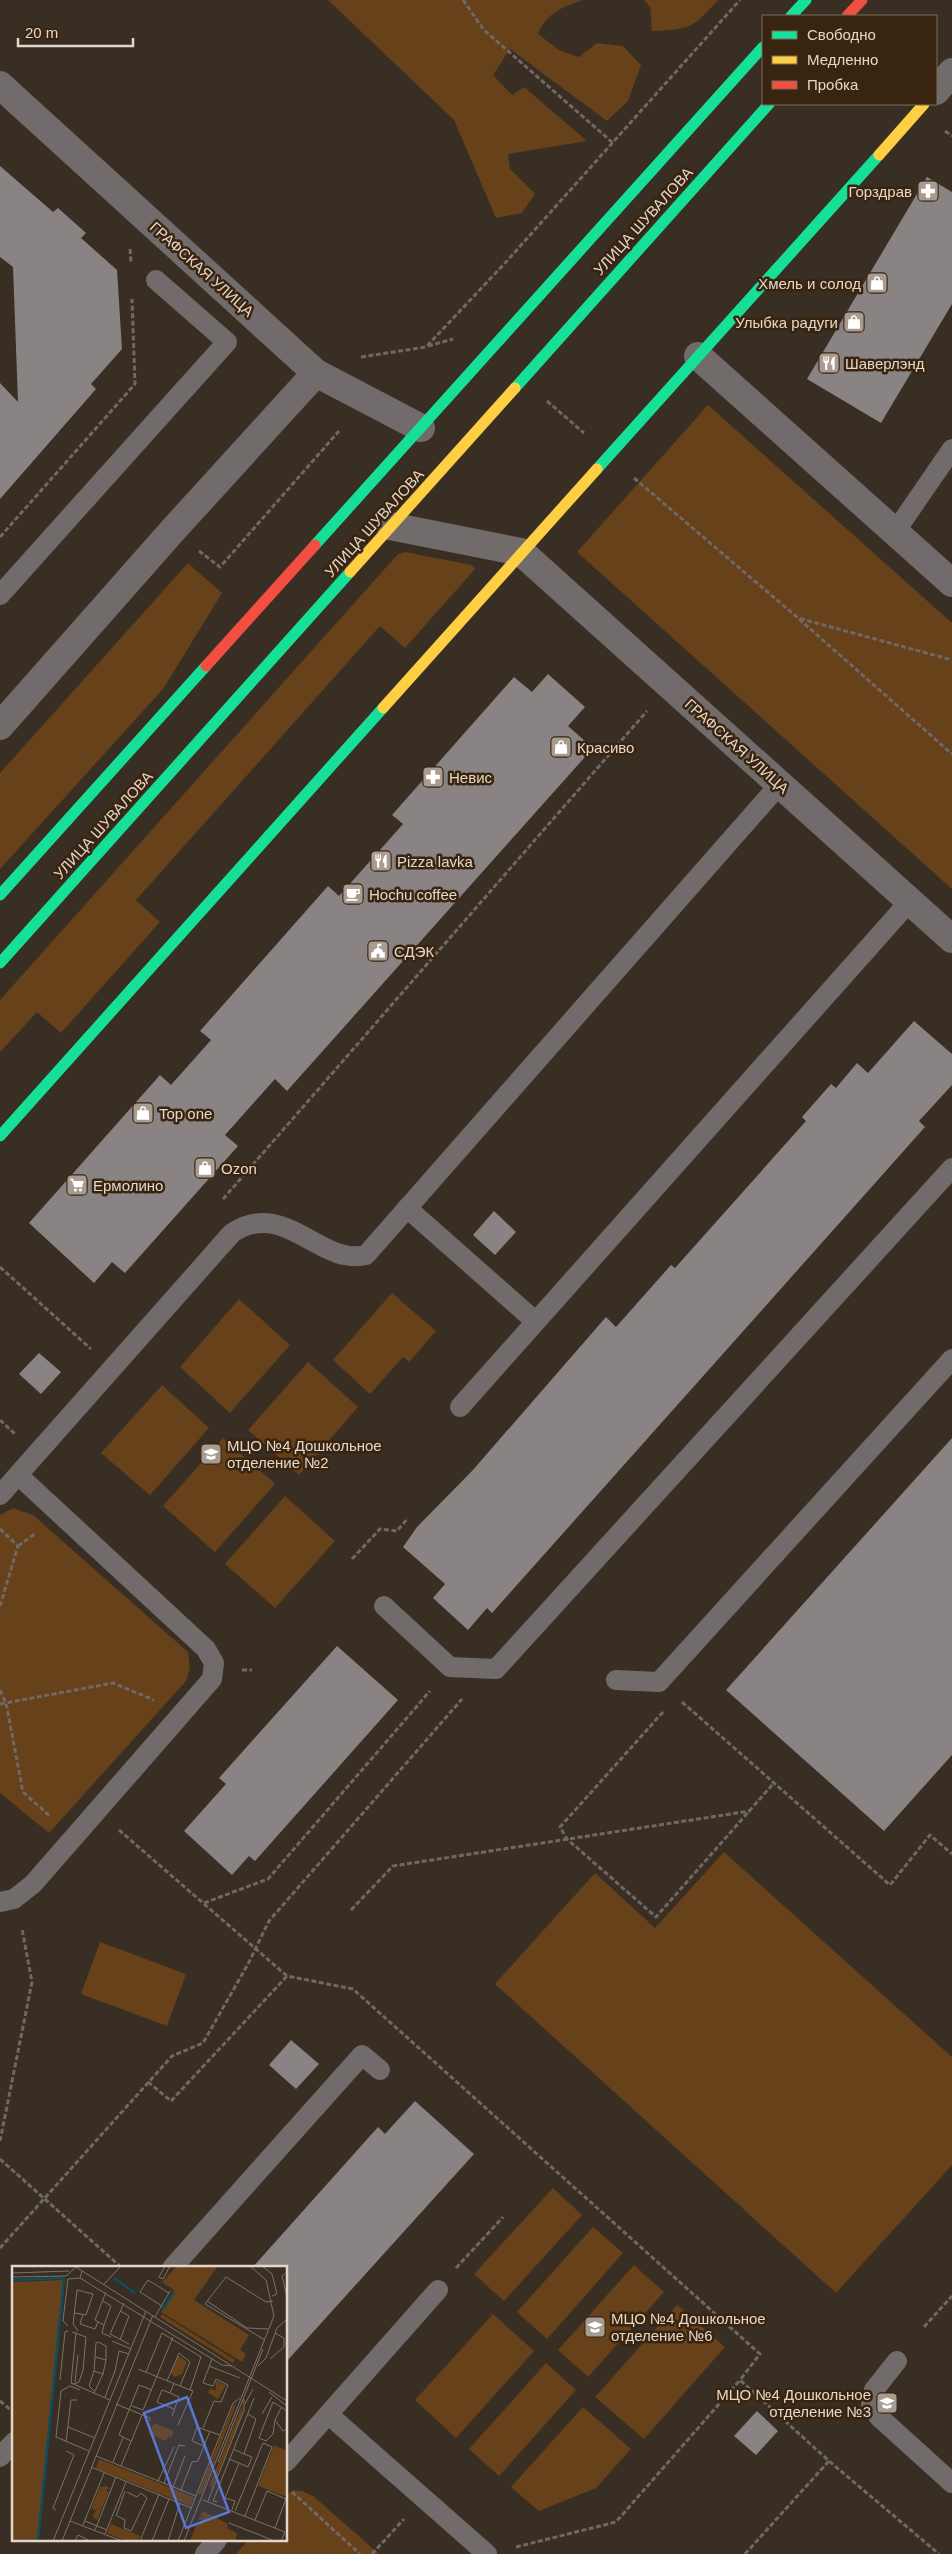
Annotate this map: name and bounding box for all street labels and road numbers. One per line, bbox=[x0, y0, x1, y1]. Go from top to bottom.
street label: УЛИЦА ШУВАЛОВА bbox=[590, 164, 696, 278]
street label: ГРАФСКАЯ УЛИЦА bbox=[147, 218, 257, 320]
street label: УЛИЦА ШУВАЛОВА bbox=[321, 466, 427, 580]
street label: ГРАФСКАЯ УЛИЦА bbox=[682, 695, 792, 797]
street label: УЛИЦА ШУВАЛОВА bbox=[50, 768, 156, 882]

